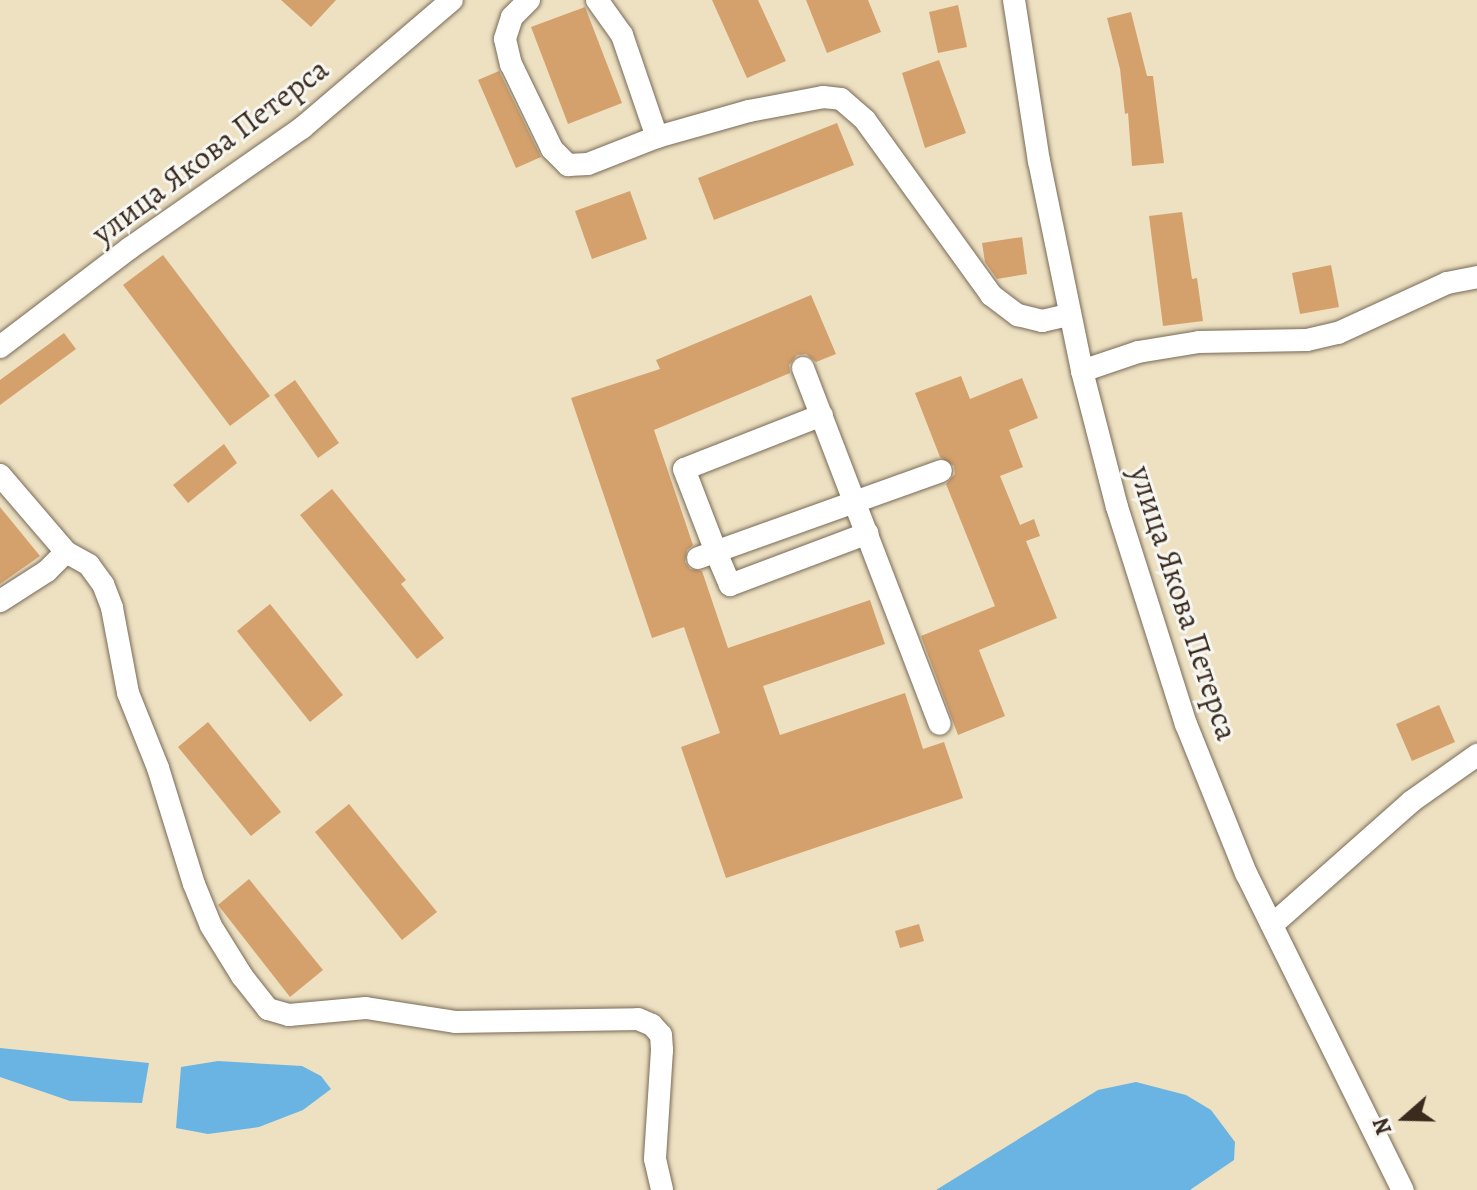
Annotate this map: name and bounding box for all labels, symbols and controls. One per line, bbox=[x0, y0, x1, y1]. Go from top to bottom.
street label: улица Якова Петерса bbox=[84, 49, 336, 253]
street label: улица Якова Петерса bbox=[1121, 461, 1247, 745]
north arrow bbox=[1365, 1078, 1445, 1158]
text: N bbox=[1366, 1114, 1399, 1139]

